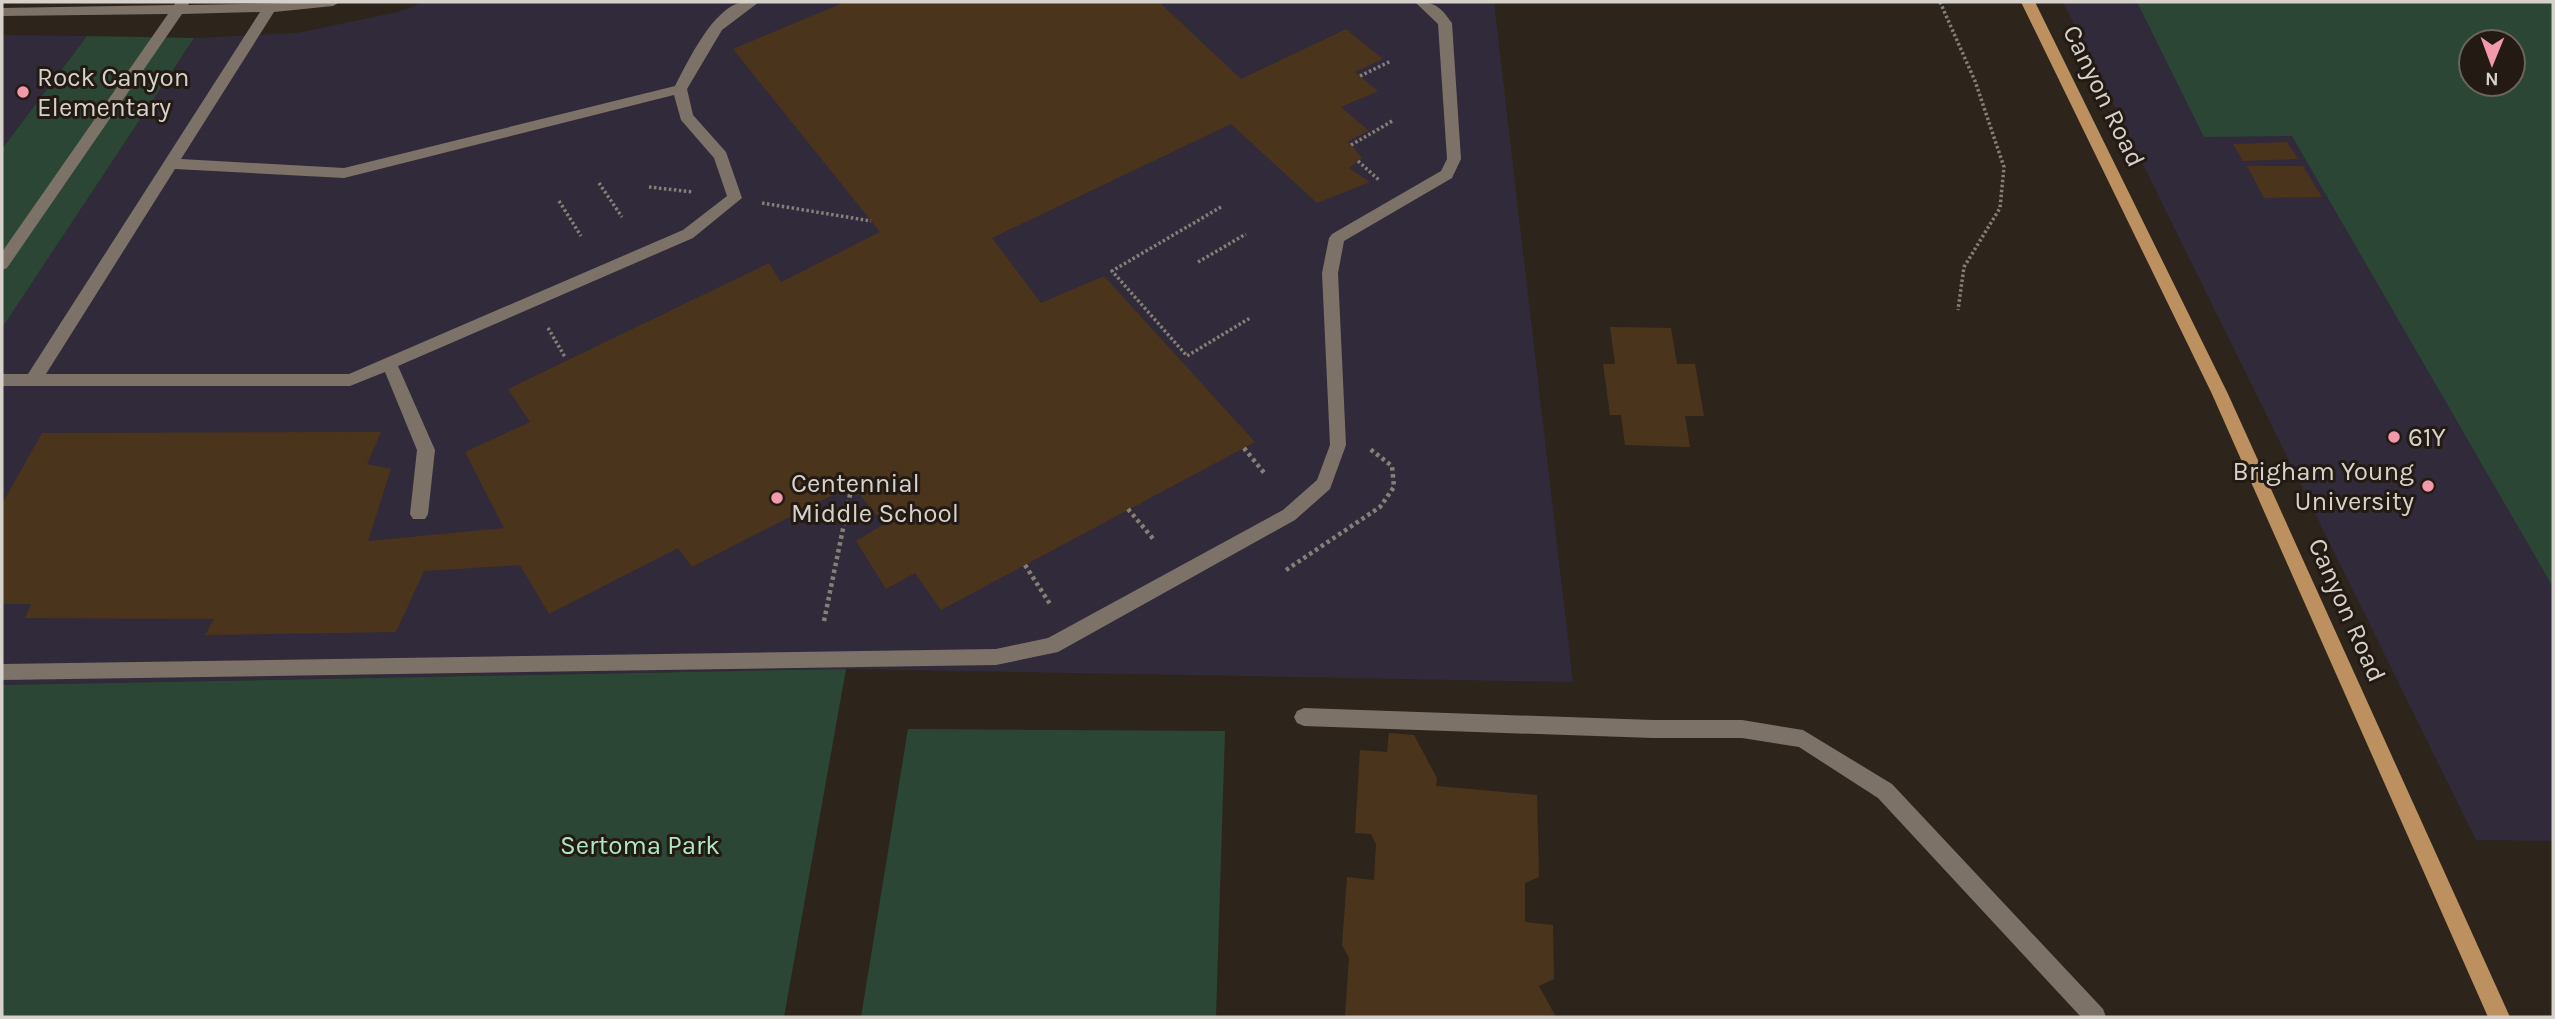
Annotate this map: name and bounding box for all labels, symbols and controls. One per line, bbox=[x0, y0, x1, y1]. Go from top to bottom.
street label: Canyon Road bbox=[2056, 20, 2152, 172]
north arrow bbox=[2457, 28, 2527, 98]
place label: Rock Canyon Elementary bbox=[37, 62, 189, 123]
text: N bbox=[2485, 68, 2499, 90]
marker: Rock Canyon Elementary bbox=[15, 84, 31, 100]
place label: 61Y bbox=[2408, 422, 2446, 453]
marker: 61Y bbox=[2386, 429, 2402, 445]
place label: Brigham Young University bbox=[2233, 456, 2414, 517]
place label: Centennial Middle School bbox=[791, 468, 959, 529]
marker: Brigham Young University bbox=[2420, 478, 2436, 494]
marker: Centennial Middle School bbox=[769, 490, 785, 506]
street label: Canyon Road bbox=[2302, 533, 2392, 687]
park label: Sertoma Park bbox=[560, 830, 720, 861]

